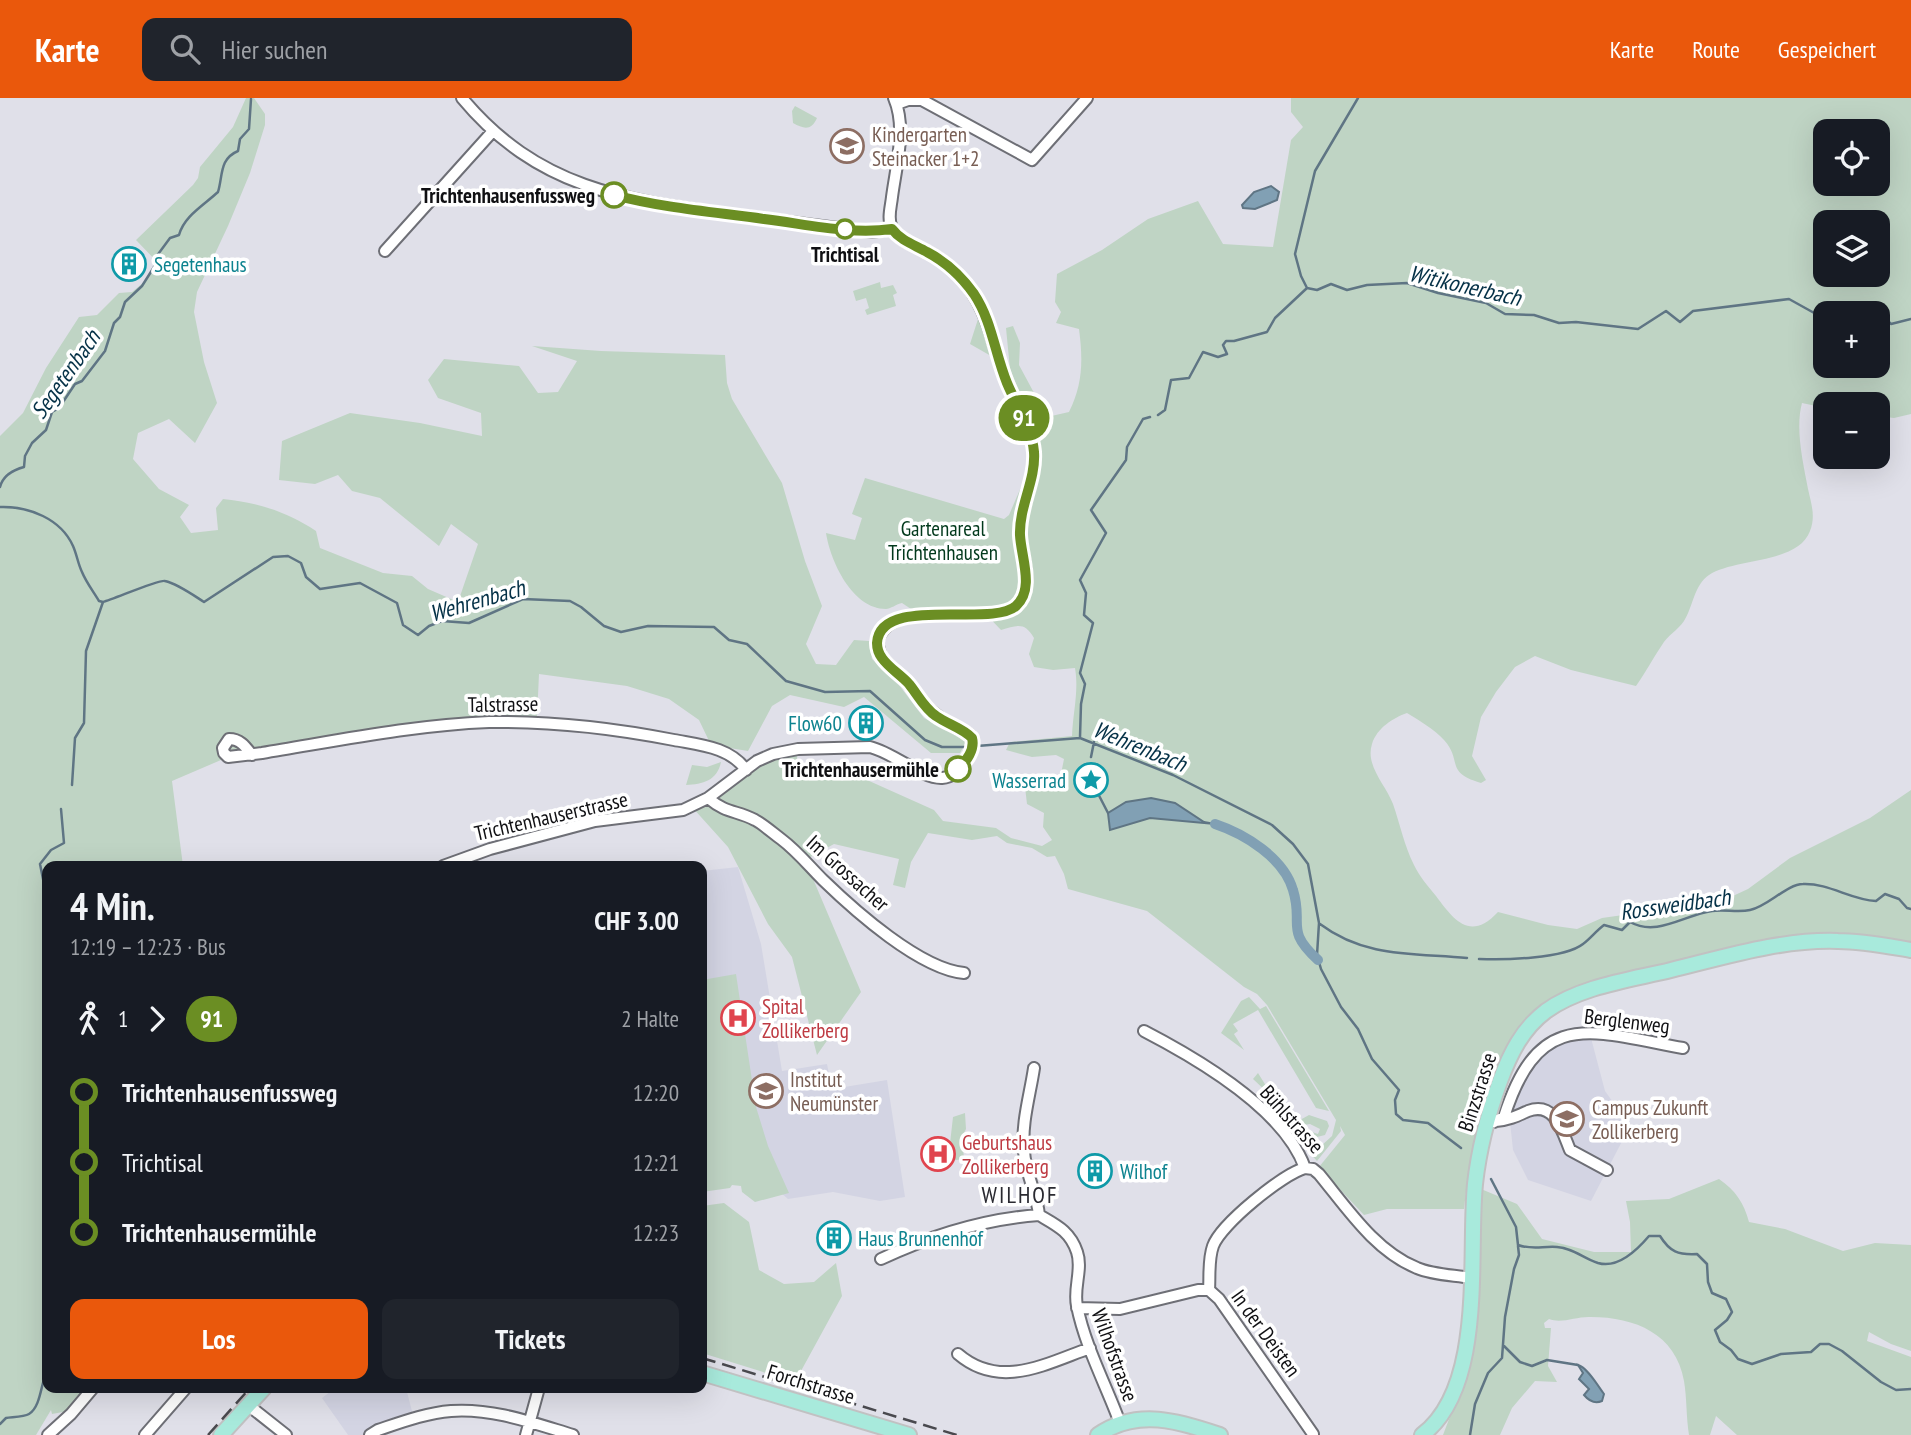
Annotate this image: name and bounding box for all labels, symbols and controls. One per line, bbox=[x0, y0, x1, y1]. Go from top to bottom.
search box bbox=[142, 18, 632, 81]
text: Karte bbox=[35, 28, 100, 71]
icon: search bbox=[166, 30, 204, 68]
text: Hier suchen bbox=[222, 33, 327, 66]
text: Karte bbox=[1610, 34, 1654, 65]
text: Route bbox=[1692, 34, 1740, 65]
text: Gespeichert bbox=[1778, 34, 1876, 65]
map controls bbox=[1813, 119, 1890, 469]
button: locate bbox=[1813, 119, 1890, 196]
place label: Kindergarten Steinacker 1+2 bbox=[872, 121, 979, 172]
school or university icon: Kindergarten Steinacker 1+2 bbox=[828, 127, 866, 165]
place label: Trichtenhausenfussweg bbox=[421, 182, 595, 209]
marker: Trichtenhausenfussweg bbox=[601, 182, 627, 208]
button: layers bbox=[1813, 210, 1890, 287]
marker: Trichtisal bbox=[835, 219, 855, 239]
place label: Trichtisal bbox=[811, 241, 880, 268]
building icon: Segetenhaus bbox=[110, 245, 148, 283]
place label: Segetenhaus bbox=[154, 251, 247, 278]
water label: Witikonerbach bbox=[1406, 258, 1526, 312]
button: + bbox=[1813, 301, 1890, 378]
water label: Segetenbach bbox=[24, 322, 107, 424]
button: − bbox=[1813, 392, 1890, 469]
line badge: 91 bbox=[992, 395, 1056, 441]
text: 91 bbox=[1013, 402, 1035, 433]
park label: Gartenareal Trichtenhausen bbox=[888, 515, 998, 566]
water label: Wehrenbach bbox=[426, 572, 530, 627]
street label: Talstrasse bbox=[467, 690, 539, 718]
building icon: Flow60 bbox=[847, 704, 885, 742]
place label: Flow60 bbox=[788, 710, 842, 737]
water label: Wehrenbach bbox=[1089, 714, 1192, 778]
place label: Trichtenhausermühle bbox=[782, 756, 939, 783]
marker: Trichtenhausermühle bbox=[945, 756, 971, 782]
place icon: Wasserrad bbox=[1072, 761, 1110, 799]
place label: Wasserrad bbox=[992, 767, 1066, 794]
street label: Trichtenhauserstrasse bbox=[472, 785, 630, 847]
street label: Im Grossacher bbox=[801, 829, 895, 917]
text: 4 Min. bbox=[70, 881, 155, 930]
water label: Rossweidbach bbox=[1618, 882, 1734, 926]
text: CHF 3.00 bbox=[594, 904, 679, 937]
text: 12:19 – 12:23 · Bus bbox=[70, 932, 226, 961]
place label: Spital Zollikerberg bbox=[762, 993, 849, 1044]
hospital icon: Spital Zollikerberg bbox=[719, 999, 757, 1037]
icon: walk bbox=[70, 1000, 108, 1038]
icon: forward bbox=[138, 1000, 176, 1038]
street label: Berglenweg bbox=[1583, 1002, 1671, 1040]
text: 91 bbox=[200, 1003, 223, 1034]
text: 1 bbox=[118, 1004, 128, 1033]
text: 2 Halte bbox=[621, 1004, 679, 1033]
street label: Binzstrasse bbox=[1452, 1049, 1502, 1135]
place label: Institut Neumünster bbox=[790, 1066, 878, 1117]
school or university icon: Institut Neumünster bbox=[747, 1072, 785, 1110]
text: Trichtenhausenfussweg bbox=[122, 1076, 337, 1109]
text: 12:20 bbox=[633, 1078, 679, 1107]
street label: Bühlstrasse bbox=[1254, 1079, 1330, 1159]
place label: Campus Zukunft Zollikerberg bbox=[1592, 1094, 1709, 1145]
school or university icon: Campus Zukunft Zollikerberg bbox=[1548, 1100, 1586, 1138]
place label: Geburtshaus Zollikerberg bbox=[962, 1129, 1052, 1180]
hospital icon: Geburtshaus Zollikerberg bbox=[919, 1135, 957, 1173]
text: Trichtisal bbox=[122, 1146, 203, 1179]
text: 12:21 bbox=[633, 1148, 679, 1177]
building icon: Wilhof bbox=[1076, 1152, 1114, 1190]
place label: Wilhof bbox=[1120, 1158, 1168, 1185]
district label: WILHOF bbox=[982, 1180, 1058, 1209]
text: Trichtenhausermühle bbox=[122, 1216, 317, 1249]
text: 12:23 bbox=[633, 1218, 679, 1247]
building icon: Haus Brunnenhof bbox=[815, 1219, 853, 1257]
place label: Haus Brunnenhof bbox=[858, 1225, 984, 1252]
street label: In der Deisten bbox=[1225, 1284, 1307, 1382]
button: Los bbox=[70, 1299, 368, 1379]
button: Tickets bbox=[382, 1299, 679, 1379]
street label: Wilhofstrasse bbox=[1086, 1305, 1144, 1405]
street label: Forchstrasse bbox=[764, 1358, 858, 1410]

